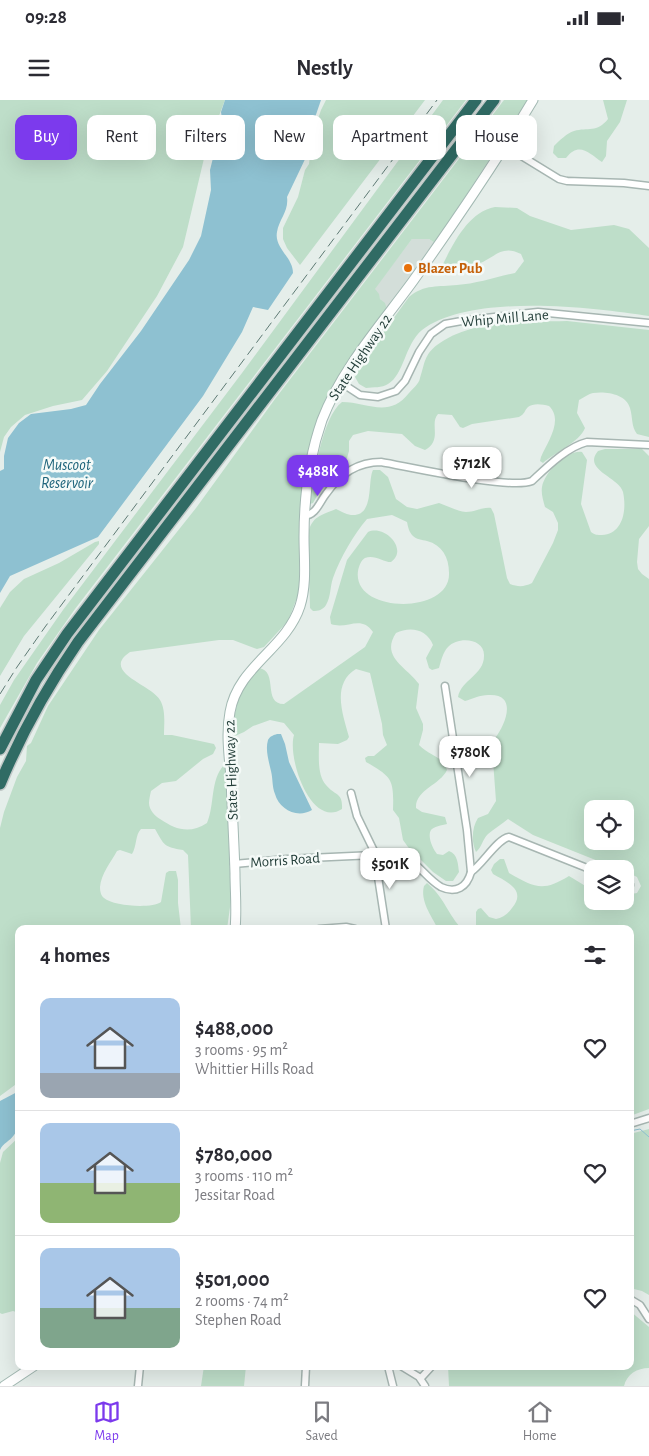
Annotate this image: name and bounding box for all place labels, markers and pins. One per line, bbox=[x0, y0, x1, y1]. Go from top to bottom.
place label: Blazer Pub bbox=[418, 261, 483, 276]
marker: Blazer Pub bbox=[402, 262, 414, 274]
pin: $712K bbox=[437, 446, 507, 489]
pin: $488K bbox=[283, 454, 353, 497]
pin: $780K bbox=[435, 736, 505, 778]
pin: $501K bbox=[355, 848, 425, 890]

